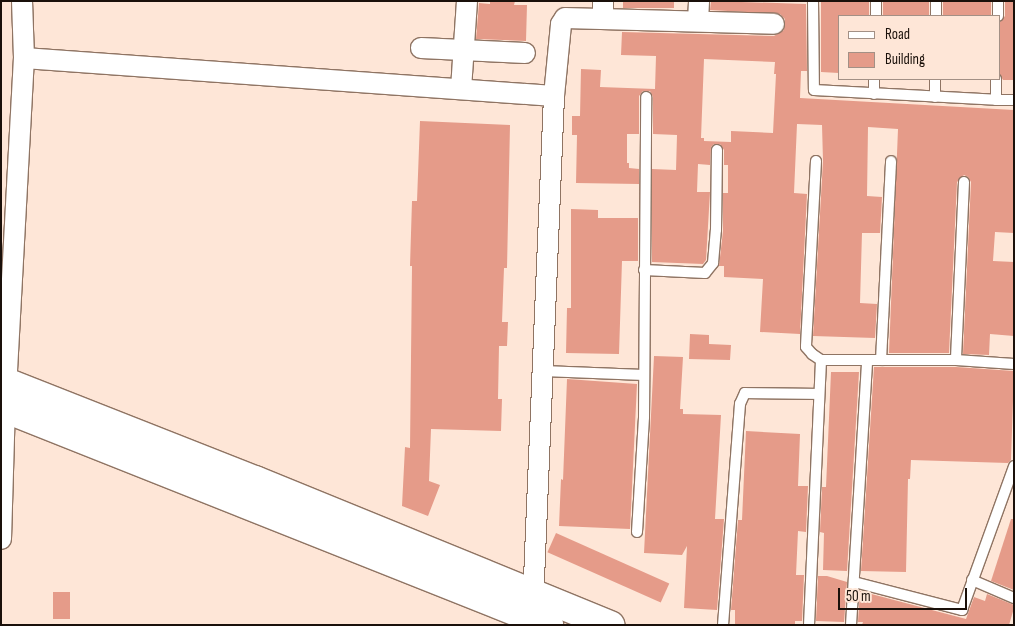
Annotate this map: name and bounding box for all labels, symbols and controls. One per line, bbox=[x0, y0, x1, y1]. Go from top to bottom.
legend bbox=[838, 15, 1000, 80]
text: Road bbox=[885, 25, 910, 44]
text: Building bbox=[885, 50, 925, 69]
scale bar bbox=[840, 578, 969, 610]
text: 50 m bbox=[846, 587, 871, 606]

